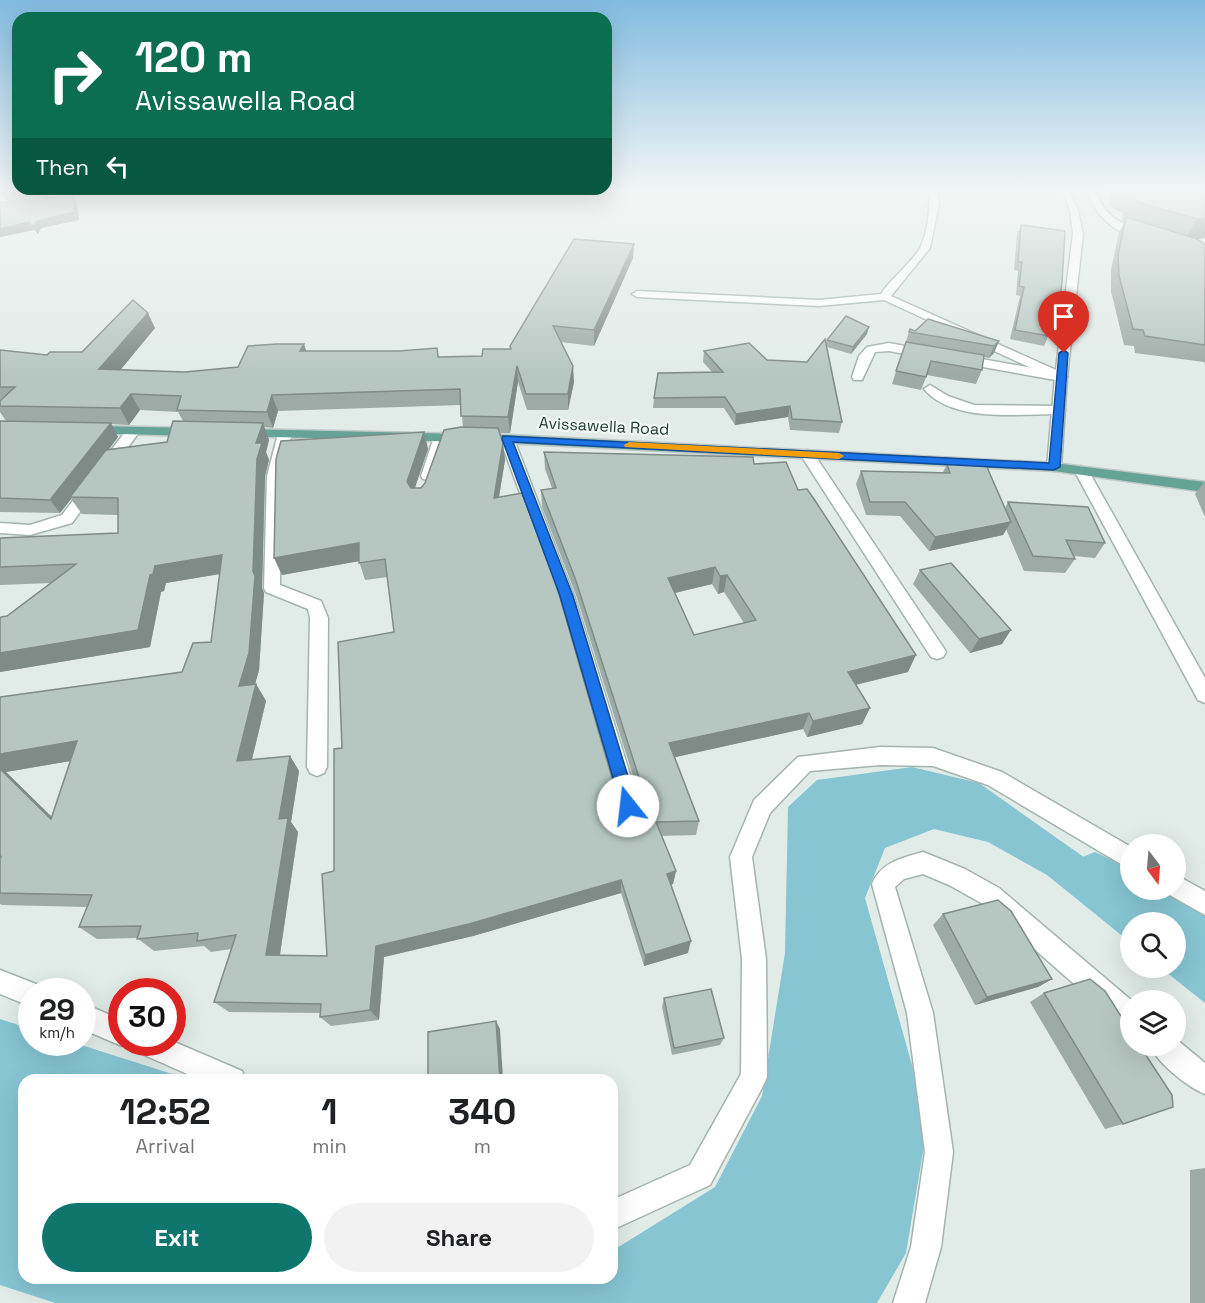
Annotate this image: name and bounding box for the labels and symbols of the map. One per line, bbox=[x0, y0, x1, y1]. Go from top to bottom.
pin bbox=[1038, 291, 1089, 353]
street label: Avissawella Road bbox=[538, 412, 670, 440]
position arrow bbox=[596, 774, 660, 838]
north arrow bbox=[1120, 834, 1186, 900]
speed limit sign: 30 bbox=[108, 978, 186, 1056]

